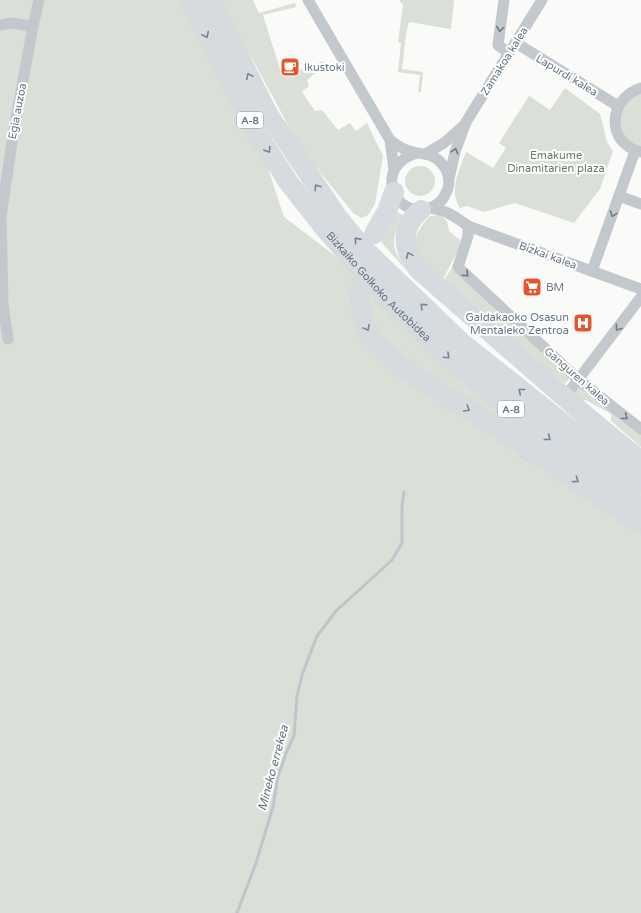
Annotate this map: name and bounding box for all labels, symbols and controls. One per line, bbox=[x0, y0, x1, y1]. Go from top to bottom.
street label: Zamakoa kalea bbox=[478, 25, 531, 98]
one-way arrow bbox=[496, 26, 505, 32]
one-way arrow bbox=[202, 31, 209, 38]
street label: Lapurdi kalea bbox=[533, 52, 600, 99]
cafe icon: Ikustoki bbox=[279, 56, 301, 78]
place label: Ikustoki bbox=[304, 61, 345, 74]
one-way arrow bbox=[246, 73, 254, 81]
street label: Egia auzoa bbox=[6, 82, 29, 140]
road number: A-8 bbox=[237, 112, 263, 128]
one-way arrow bbox=[263, 146, 270, 153]
one-way arrow bbox=[450, 148, 459, 155]
park label: Emakume Dinamitarien plaza bbox=[507, 149, 605, 175]
one-way arrow bbox=[315, 184, 322, 191]
one-way arrow bbox=[609, 210, 617, 217]
street label: Bizkaiko Golkoko Autobidea bbox=[323, 229, 434, 344]
one-way arrow bbox=[354, 237, 361, 245]
street label: Bizkai kalea bbox=[517, 239, 579, 272]
one-way arrow bbox=[406, 252, 414, 259]
one-way arrow bbox=[461, 270, 468, 277]
supermarket icon: BM bbox=[521, 276, 543, 298]
place label: BM bbox=[546, 281, 564, 294]
one-way arrow bbox=[420, 303, 428, 310]
place label: Galdakaoko Osasun Mentaleko Zentroa bbox=[465, 311, 569, 337]
hospital icon: Galdakaoko Osasun Mentaleko Zentroa bbox=[572, 312, 594, 334]
one-way arrow bbox=[362, 324, 370, 332]
one-way arrow bbox=[615, 324, 622, 331]
street label: Ganguren kalea bbox=[541, 345, 612, 408]
one-way arrow bbox=[442, 351, 450, 359]
one-way arrow bbox=[519, 388, 526, 395]
road number: A-8 bbox=[498, 401, 524, 417]
one-way arrow bbox=[463, 404, 470, 411]
one-way arrow bbox=[621, 412, 628, 419]
one-way arrow bbox=[543, 434, 550, 441]
one-way arrow bbox=[572, 475, 579, 483]
water label: Mineko errekea bbox=[255, 723, 291, 812]

